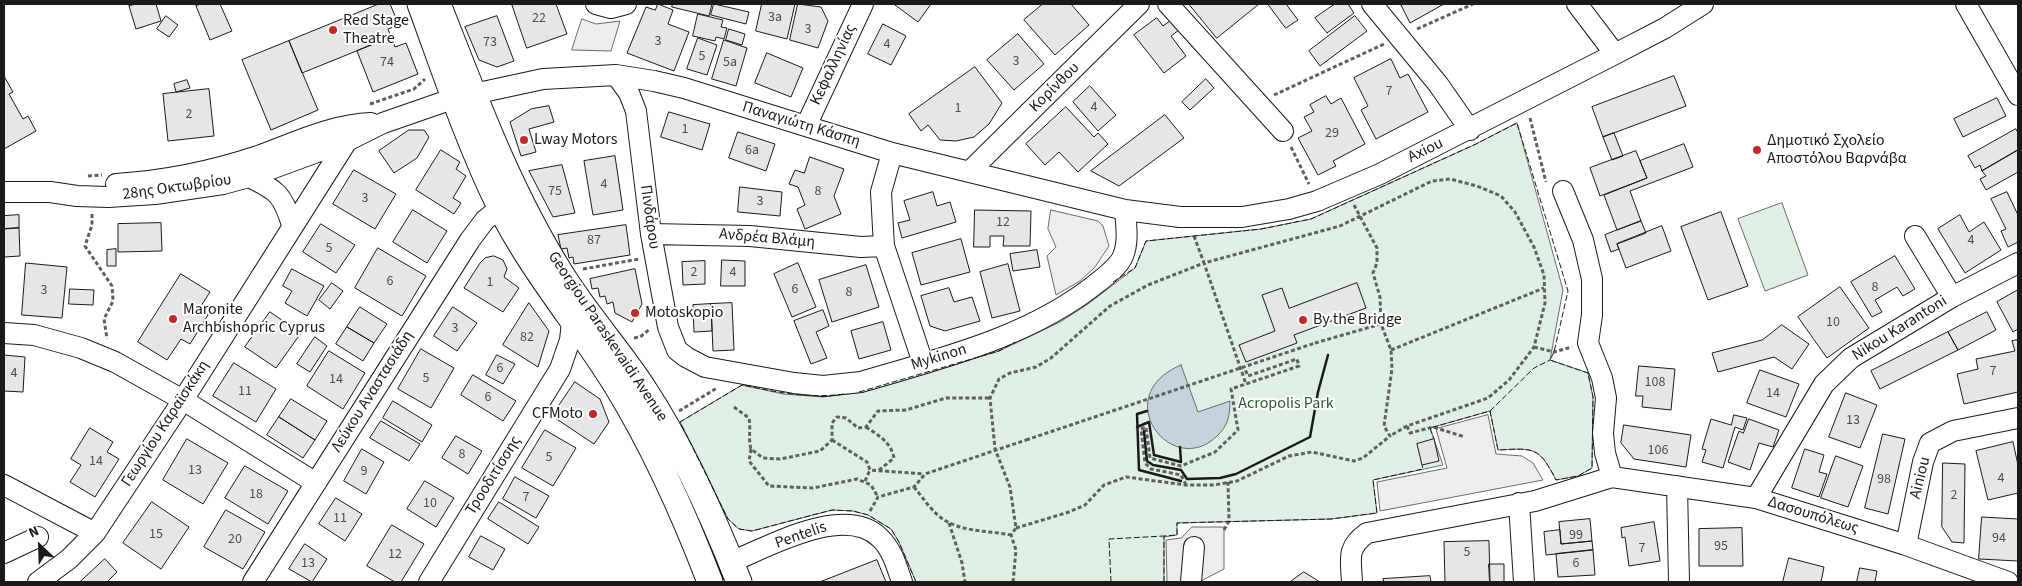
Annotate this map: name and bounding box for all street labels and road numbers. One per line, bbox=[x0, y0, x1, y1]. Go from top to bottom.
street label: Κεφαλληνίας bbox=[807, 21, 861, 109]
street label: Κορίνθου bbox=[1026, 59, 1084, 117]
street label: Παναγιώτη Κάσπη bbox=[740, 98, 862, 152]
street label: Axiou bbox=[1405, 134, 1447, 168]
street label: 28ης Οκτωβρίου bbox=[121, 171, 233, 205]
street label: Πινδάρου bbox=[635, 184, 663, 250]
street label: Ανδρέα Βλάμη bbox=[718, 225, 816, 253]
street label: Georgiou Paraskevaidi Avenue bbox=[543, 248, 671, 426]
street label: Nikou Karantoni bbox=[1849, 292, 1951, 366]
street label: Λεύκου Αναστασιάδη bbox=[328, 328, 418, 456]
street label: Mykinon bbox=[909, 340, 969, 376]
street label: Γεωργίου Καραϊσκάκη bbox=[118, 357, 214, 491]
street label: Τροοδιτίσσης bbox=[462, 433, 526, 519]
street label: Ainiou bbox=[1907, 455, 1935, 501]
street label: Δασουπόλεως bbox=[1765, 493, 1861, 539]
street label: Pentelis bbox=[773, 518, 829, 554]

